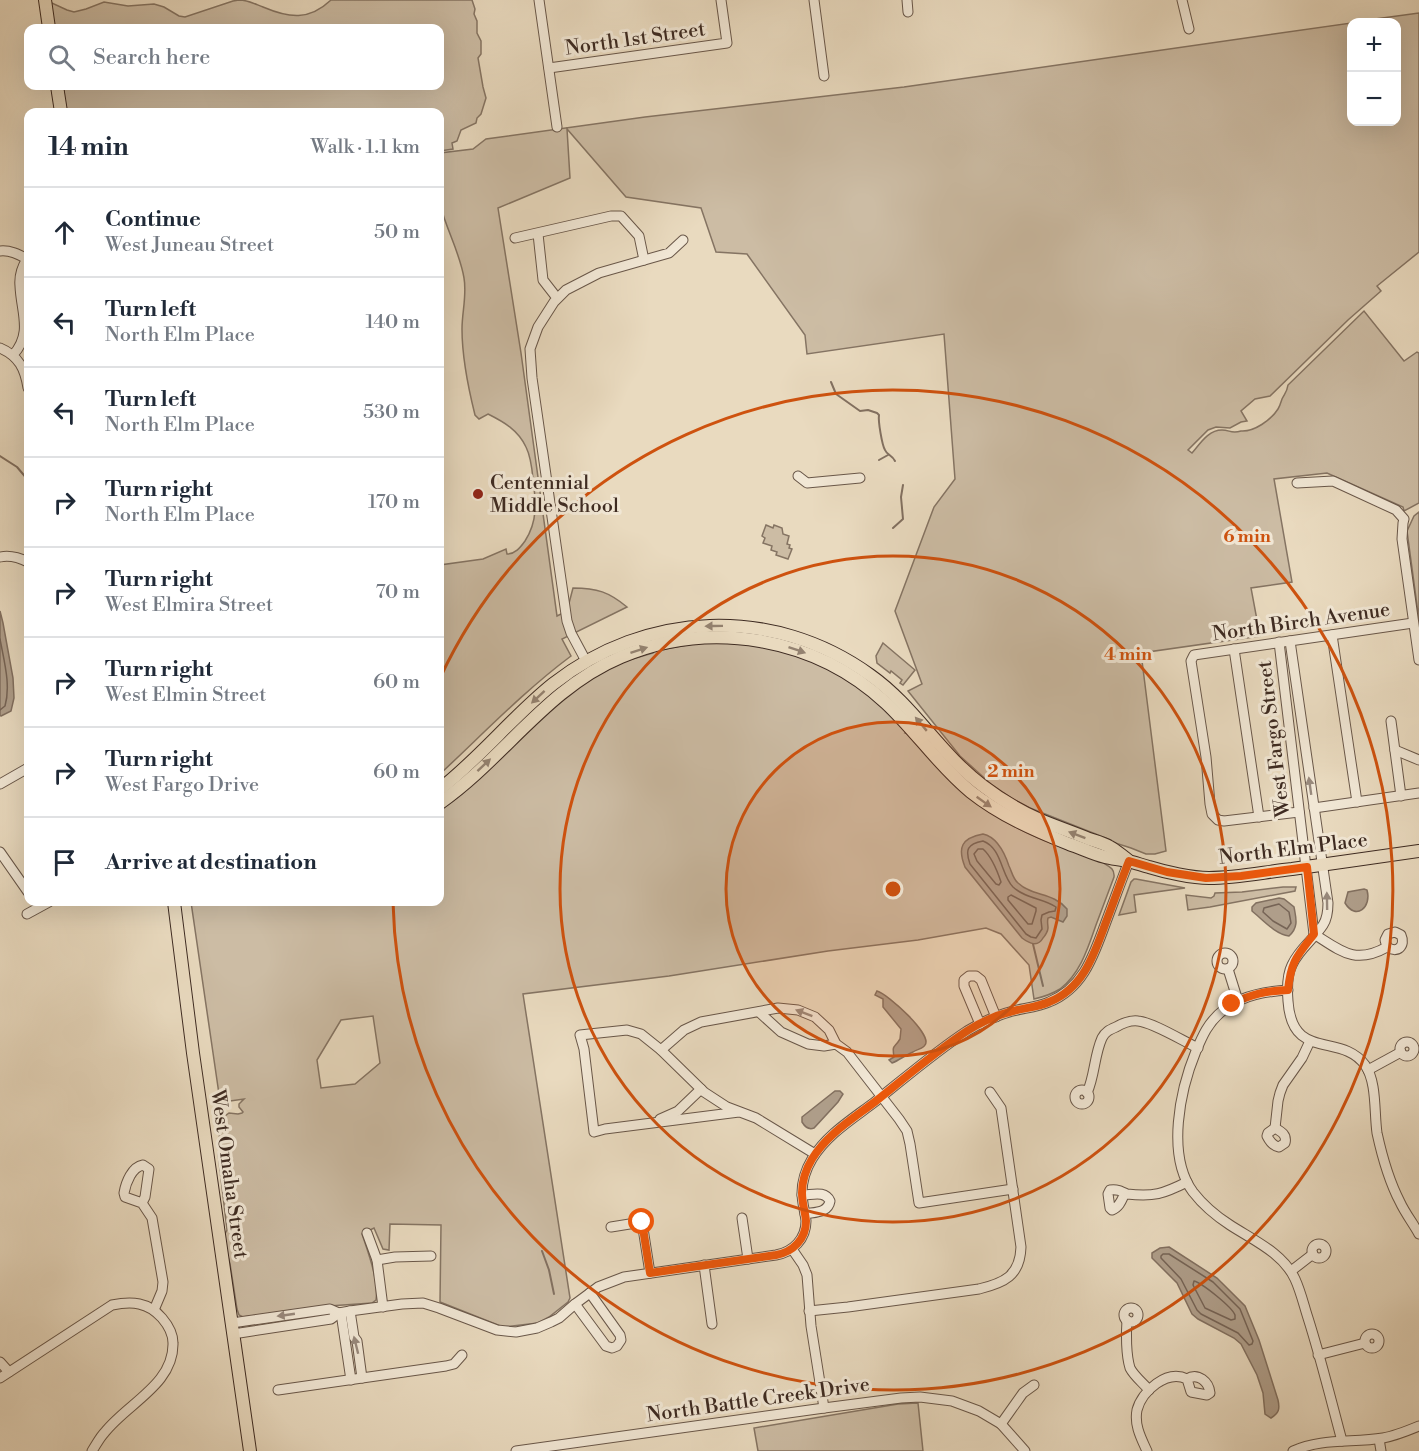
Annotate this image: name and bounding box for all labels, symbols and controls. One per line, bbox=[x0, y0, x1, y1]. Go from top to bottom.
street label: North 1st Street bbox=[563, 17, 707, 62]
map controls bbox=[1347, 18, 1401, 126]
button: + bbox=[1347, 18, 1401, 72]
search box bbox=[24, 24, 444, 90]
icon: search bbox=[45, 41, 78, 74]
text: Search here bbox=[93, 44, 210, 71]
button: − bbox=[1347, 72, 1401, 126]
text: 14 min bbox=[48, 131, 129, 163]
text: Walk · 1.1 km bbox=[311, 135, 420, 160]
text: Continue bbox=[105, 206, 201, 233]
icon: ahead bbox=[48, 216, 81, 249]
text: 50 m bbox=[374, 220, 420, 245]
text: West Juneau Street bbox=[105, 233, 274, 258]
text: Turn left bbox=[105, 296, 196, 323]
icon: left bbox=[48, 306, 81, 339]
text: 140 m bbox=[365, 310, 420, 335]
text: North Elm Place bbox=[105, 323, 255, 348]
text: Turn left bbox=[105, 386, 196, 413]
icon: left bbox=[48, 396, 81, 429]
text: 530 m bbox=[363, 400, 420, 425]
text: North Elm Place bbox=[105, 413, 255, 438]
place label: Centennial Middle School bbox=[490, 471, 619, 519]
text: Turn right bbox=[105, 476, 213, 503]
icon: right bbox=[48, 486, 81, 519]
marker: Centennial Middle School bbox=[471, 487, 485, 501]
text: 170 m bbox=[368, 490, 420, 515]
text: North Elm Place bbox=[105, 503, 255, 528]
text: 6 min bbox=[1223, 525, 1271, 548]
text: Turn right bbox=[105, 566, 213, 593]
icon: right bbox=[48, 576, 81, 609]
text: 70 m bbox=[376, 580, 420, 605]
text: West Elmira Street bbox=[105, 593, 273, 618]
street label: North Birch Avenue bbox=[1211, 598, 1392, 647]
one-way arrow bbox=[705, 621, 724, 630]
text: 4 min bbox=[1104, 643, 1152, 666]
one-way arrow bbox=[630, 645, 648, 654]
one-way arrow bbox=[788, 646, 806, 656]
text: Turn right bbox=[105, 656, 213, 683]
street label: West Fargo Street bbox=[1252, 659, 1297, 820]
icon: right bbox=[48, 666, 81, 699]
text: 60 m bbox=[373, 670, 420, 695]
text: West Elmin Street bbox=[105, 683, 266, 708]
one-way arrow bbox=[531, 690, 545, 704]
one-way arrow bbox=[915, 716, 928, 731]
text: Turn right bbox=[105, 746, 213, 773]
icon: right bbox=[48, 756, 81, 789]
one-way arrow bbox=[476, 759, 491, 772]
text: 60 m bbox=[373, 760, 420, 785]
text: 2 min bbox=[987, 760, 1035, 783]
text: West Fargo Drive bbox=[105, 773, 259, 798]
one-way arrow bbox=[1306, 776, 1315, 795]
one-way arrow bbox=[976, 796, 992, 808]
street label: North Elm Place bbox=[1217, 828, 1369, 871]
one-way arrow bbox=[1068, 829, 1086, 839]
icon: arrive bbox=[48, 846, 81, 879]
text: Arrive at destination bbox=[105, 849, 317, 876]
centre of rings bbox=[883, 879, 903, 899]
one-way arrow bbox=[1323, 892, 1332, 911]
route end bbox=[1218, 990, 1244, 1016]
one-way arrow bbox=[795, 1008, 813, 1018]
street label: West Omaha Street bbox=[204, 1087, 253, 1261]
route start bbox=[628, 1208, 654, 1234]
one-way arrow bbox=[276, 1311, 295, 1320]
one-way arrow bbox=[351, 1336, 361, 1354]
street label: North Battle Creek Drive bbox=[645, 1372, 871, 1429]

